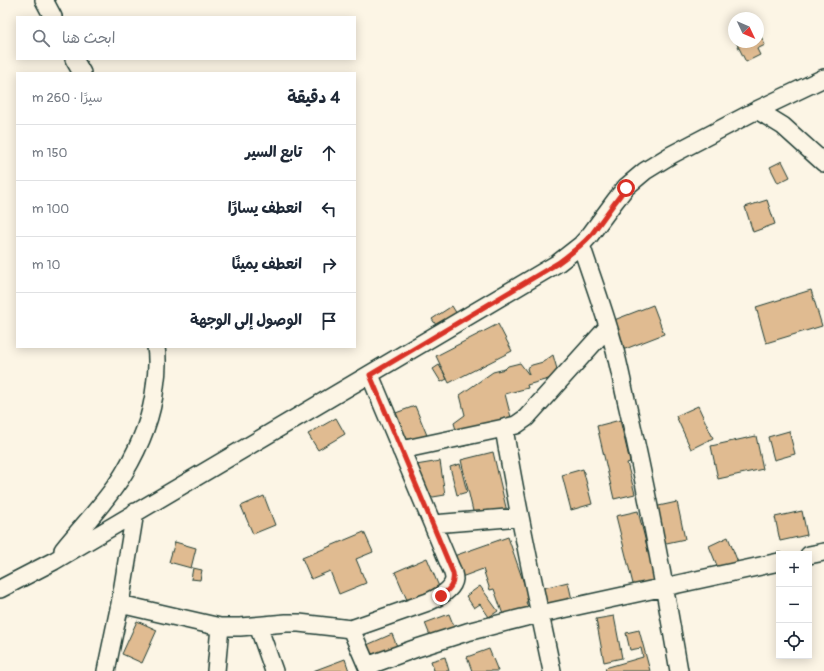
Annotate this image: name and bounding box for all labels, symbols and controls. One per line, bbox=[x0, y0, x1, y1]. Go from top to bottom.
north arrow bbox=[728, 12, 764, 48]
search box bbox=[16, 16, 356, 60]
icon: search bbox=[30, 27, 52, 49]
text: ابحث هنا bbox=[62, 29, 115, 48]
text: 4 دقيقة bbox=[287, 87, 340, 108]
text: سيرًا · 260 m bbox=[32, 90, 103, 106]
icon: ahead bbox=[318, 142, 340, 164]
text: تابع السير bbox=[245, 143, 302, 162]
text: 150 m bbox=[32, 145, 67, 161]
route start bbox=[617, 179, 635, 197]
icon: left bbox=[318, 198, 340, 220]
text: انعطف يسارًا bbox=[228, 199, 302, 218]
text: 100 m bbox=[32, 201, 69, 217]
icon: right bbox=[318, 254, 340, 276]
text: انعطف يمينًا bbox=[232, 255, 302, 274]
text: 10 m bbox=[32, 257, 60, 273]
icon: arrive bbox=[318, 310, 340, 332]
text: الوصول إلى الوجهة bbox=[190, 311, 302, 330]
map controls bbox=[776, 551, 812, 659]
button: + bbox=[776, 551, 812, 587]
route end bbox=[432, 587, 450, 605]
button: − bbox=[776, 587, 812, 623]
button: locate bbox=[776, 623, 812, 659]

